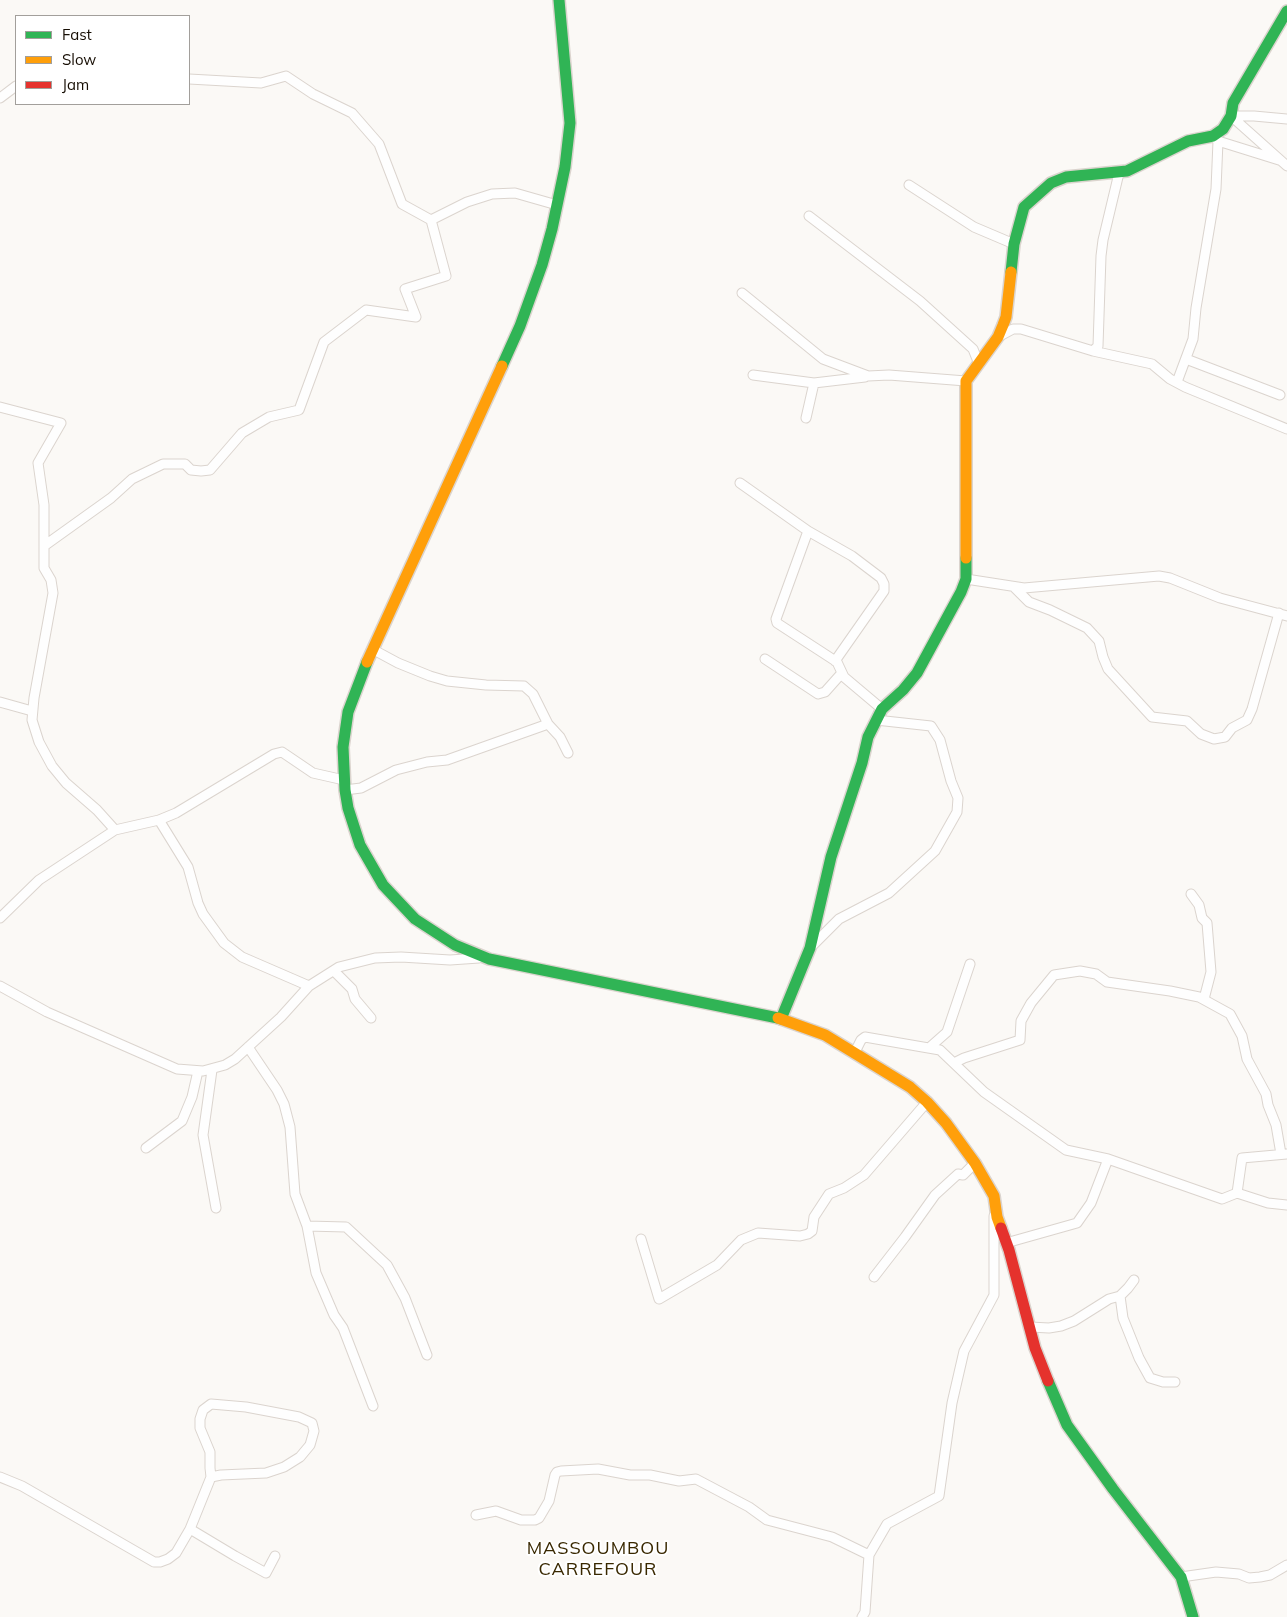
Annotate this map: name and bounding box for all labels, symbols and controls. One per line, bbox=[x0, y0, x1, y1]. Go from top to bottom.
legend bbox=[15, 15, 190, 105]
text: Fast bbox=[62, 25, 92, 44]
text: Slow bbox=[62, 50, 96, 69]
text: Jam bbox=[62, 75, 89, 94]
district label: MASSOUMBOU CARREFOUR bbox=[525, 1538, 671, 1580]

